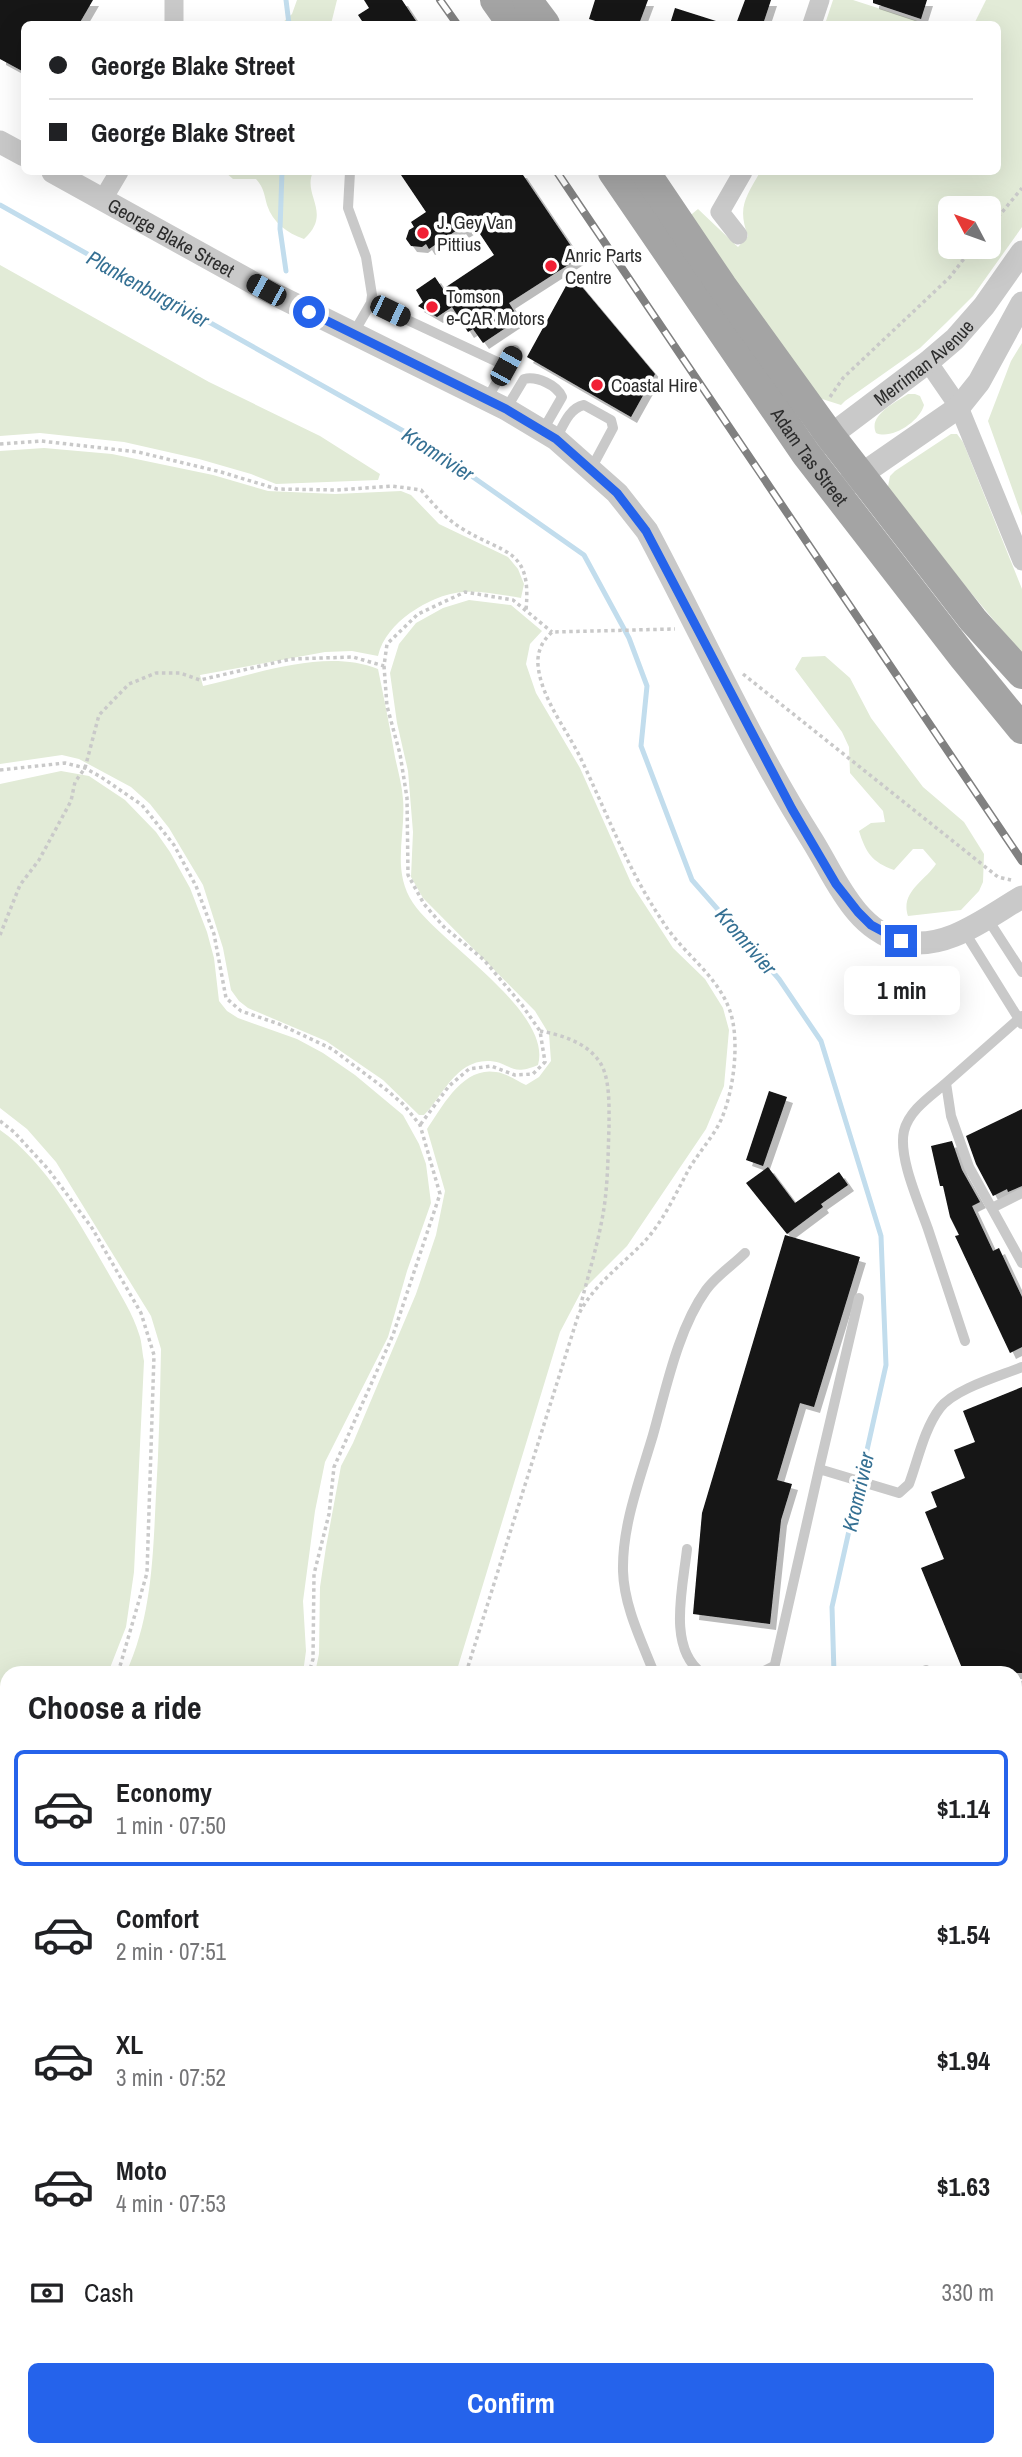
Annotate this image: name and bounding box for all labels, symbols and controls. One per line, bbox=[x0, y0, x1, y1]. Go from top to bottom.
text: George Blake Street bbox=[91, 48, 295, 83]
text: George Blake Street bbox=[91, 115, 295, 150]
street label: George Blake Street bbox=[103, 192, 240, 283]
north arrow bbox=[938, 196, 1001, 259]
map controls bbox=[938, 196, 1001, 259]
place label: J. Gey Van Pittius bbox=[437, 209, 513, 257]
marker: J. Gey Van Pittius bbox=[415, 225, 431, 241]
place label: Anric Parts Centre bbox=[564, 242, 642, 290]
water label: Plankenburgrivier bbox=[82, 243, 216, 335]
marker: Anric Parts Centre bbox=[543, 258, 559, 274]
car bbox=[243, 271, 290, 309]
place label: Tomson e-CAR Motors bbox=[446, 283, 545, 331]
car bbox=[367, 292, 414, 330]
route start bbox=[293, 296, 325, 328]
marker: Tomson e-CAR Motors bbox=[424, 299, 440, 315]
street label: Merriman Avenue bbox=[868, 314, 979, 412]
car bbox=[487, 343, 526, 389]
place label: Coastal Hire bbox=[611, 372, 698, 398]
marker: Coastal Hire bbox=[589, 377, 605, 393]
street label: Adam Tas Street bbox=[765, 402, 855, 511]
water label: Kromrivier bbox=[396, 420, 481, 489]
water label: Kromrivier bbox=[709, 901, 784, 982]
route end bbox=[885, 925, 917, 957]
callout: 1 min bbox=[843, 965, 959, 1014]
text: 1 min bbox=[877, 975, 927, 1006]
water label: Kromrivier bbox=[835, 1448, 881, 1534]
text: Choose a ride bbox=[28, 1686, 202, 1729]
text: Economy bbox=[116, 1775, 212, 1810]
icon: car bbox=[32, 1777, 95, 1840]
text: $1.14 bbox=[937, 1791, 990, 1826]
text: 1 min · 07:50 bbox=[116, 1810, 226, 1841]
text: Comfort bbox=[116, 1901, 199, 1936]
icon: car bbox=[32, 1903, 95, 1966]
text: $1.54 bbox=[937, 1917, 990, 1952]
text: 2 min · 07:51 bbox=[116, 1936, 226, 1967]
text: XL bbox=[116, 2027, 143, 2062]
icon: car bbox=[32, 2029, 95, 2092]
text: $1.94 bbox=[937, 2043, 990, 2078]
text: 3 min · 07:52 bbox=[116, 2062, 226, 2093]
text: Moto bbox=[116, 2153, 167, 2188]
icon: car bbox=[32, 2155, 95, 2218]
text: $1.63 bbox=[937, 2169, 990, 2204]
text: 4 min · 07:53 bbox=[116, 2188, 226, 2219]
icon: cash bbox=[28, 2274, 66, 2312]
text: Cash bbox=[84, 2275, 134, 2310]
text: 330 m bbox=[942, 2277, 994, 2308]
button: Confirm bbox=[28, 2363, 994, 2443]

